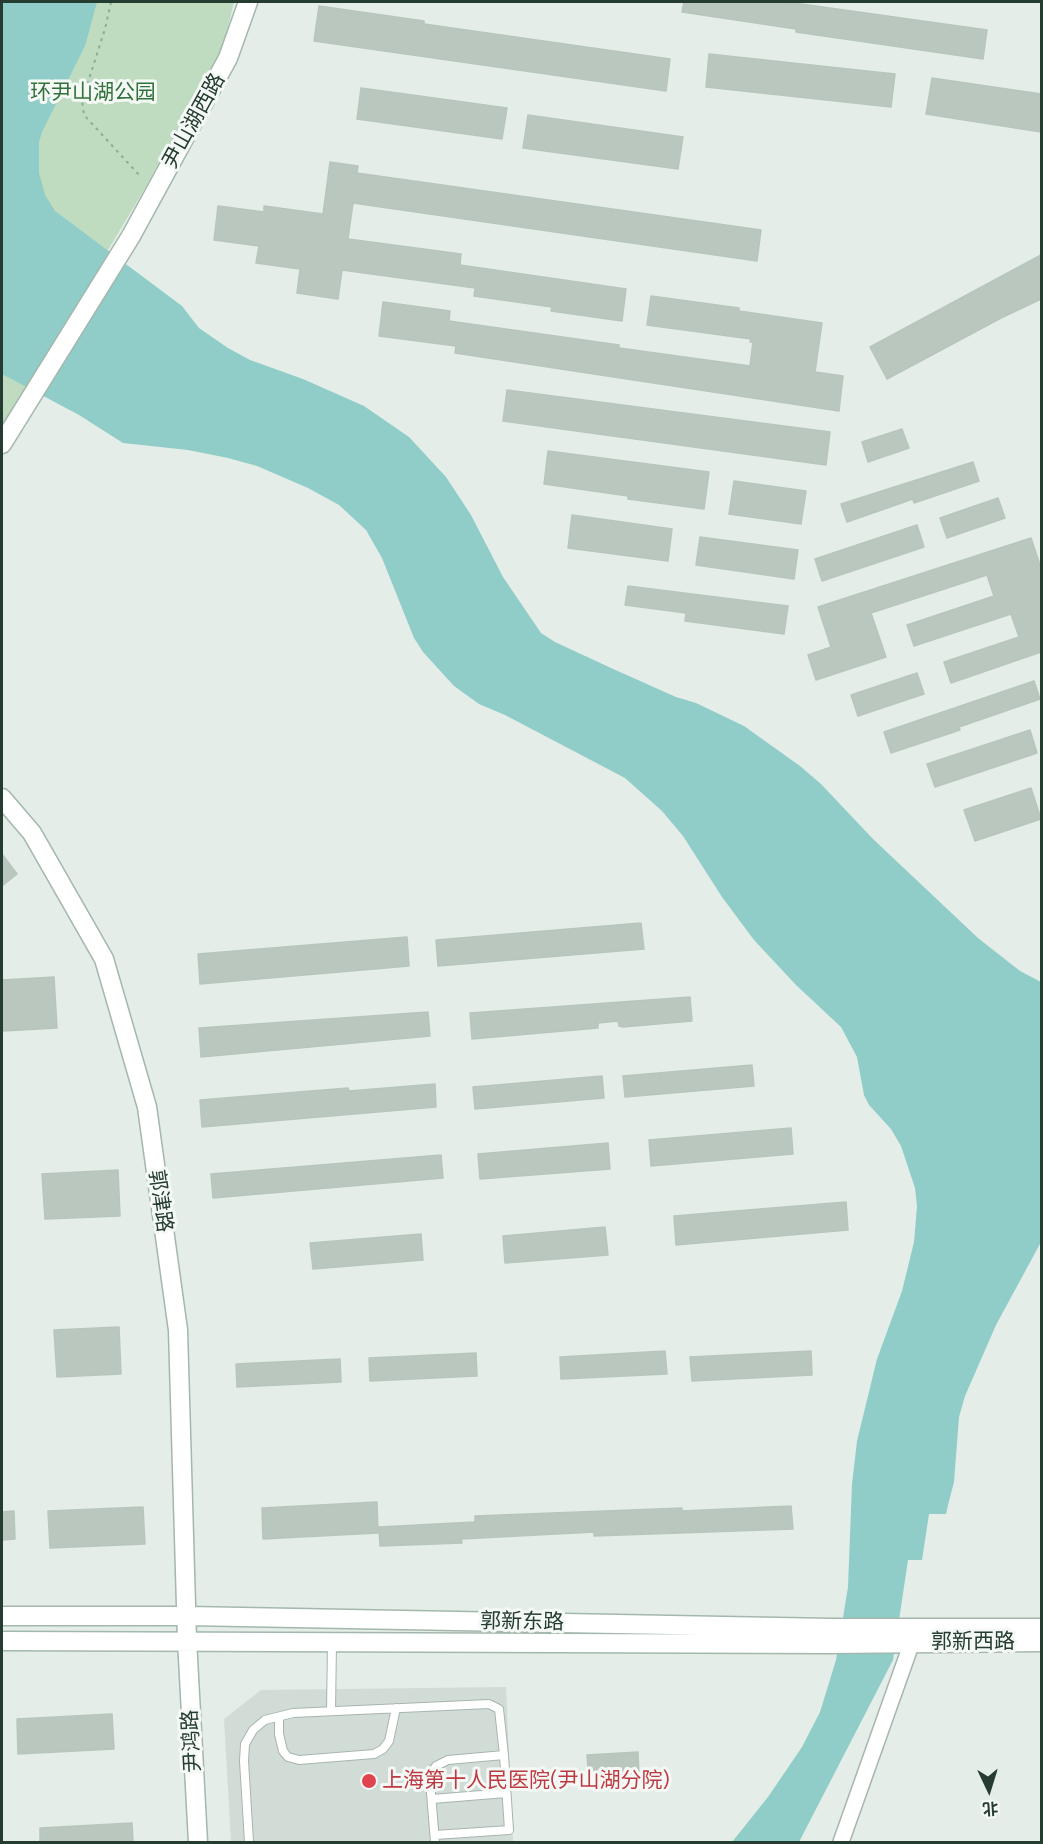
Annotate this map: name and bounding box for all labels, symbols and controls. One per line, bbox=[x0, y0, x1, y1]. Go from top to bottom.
street label: 尹山湖西路 bbox=[158, 69, 230, 173]
park label: 环尹山湖公园 bbox=[30, 80, 156, 106]
street label: 郭津路 bbox=[143, 1168, 177, 1234]
street label: 郭新东路 bbox=[480, 1609, 564, 1635]
street label: 郭新西路 bbox=[931, 1629, 1015, 1655]
street label: 尹鸿路 bbox=[178, 1709, 206, 1773]
north arrow bbox=[959, 1760, 1019, 1820]
place label: 上海第十人民医院(尹山湖分院) bbox=[382, 1768, 670, 1794]
marker: 上海第十人民医院(尹山湖分院) bbox=[360, 1772, 378, 1790]
text: 北 bbox=[982, 1798, 999, 1818]

